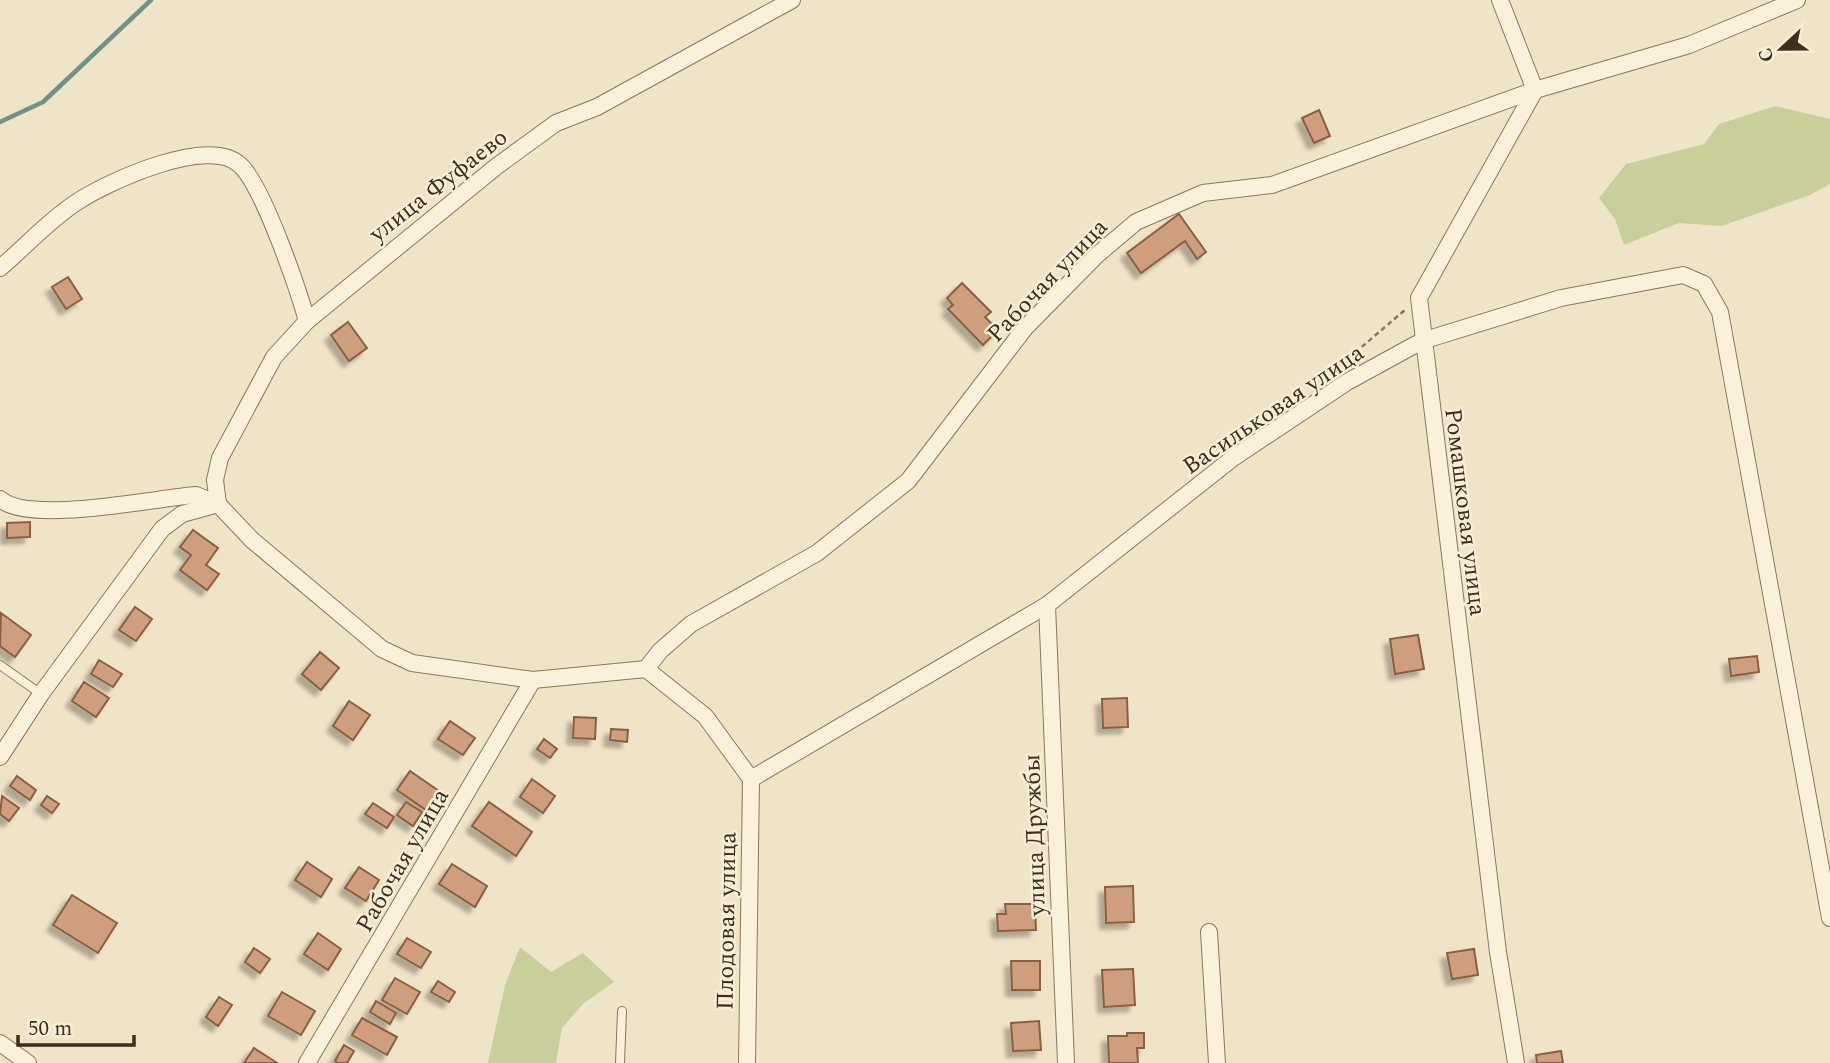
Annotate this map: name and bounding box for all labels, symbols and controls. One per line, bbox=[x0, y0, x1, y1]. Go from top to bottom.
north arrow bbox=[1746, 14, 1816, 84]
text: С bbox=[1751, 43, 1783, 67]
street label: улица Фуфаево bbox=[361, 120, 516, 252]
street label: Рабочая улица bbox=[979, 210, 1117, 351]
street label: Васильковая улица bbox=[1176, 335, 1372, 484]
street label: Ромашковая улица bbox=[1434, 406, 1496, 618]
street label: улица Дружбы bbox=[1014, 753, 1056, 918]
street label: Рабочая улица bbox=[347, 782, 459, 939]
street label: Плодовая улица bbox=[707, 831, 747, 1011]
scale bar bbox=[18, 1004, 133, 1048]
text: 50 m bbox=[28, 1013, 72, 1045]

